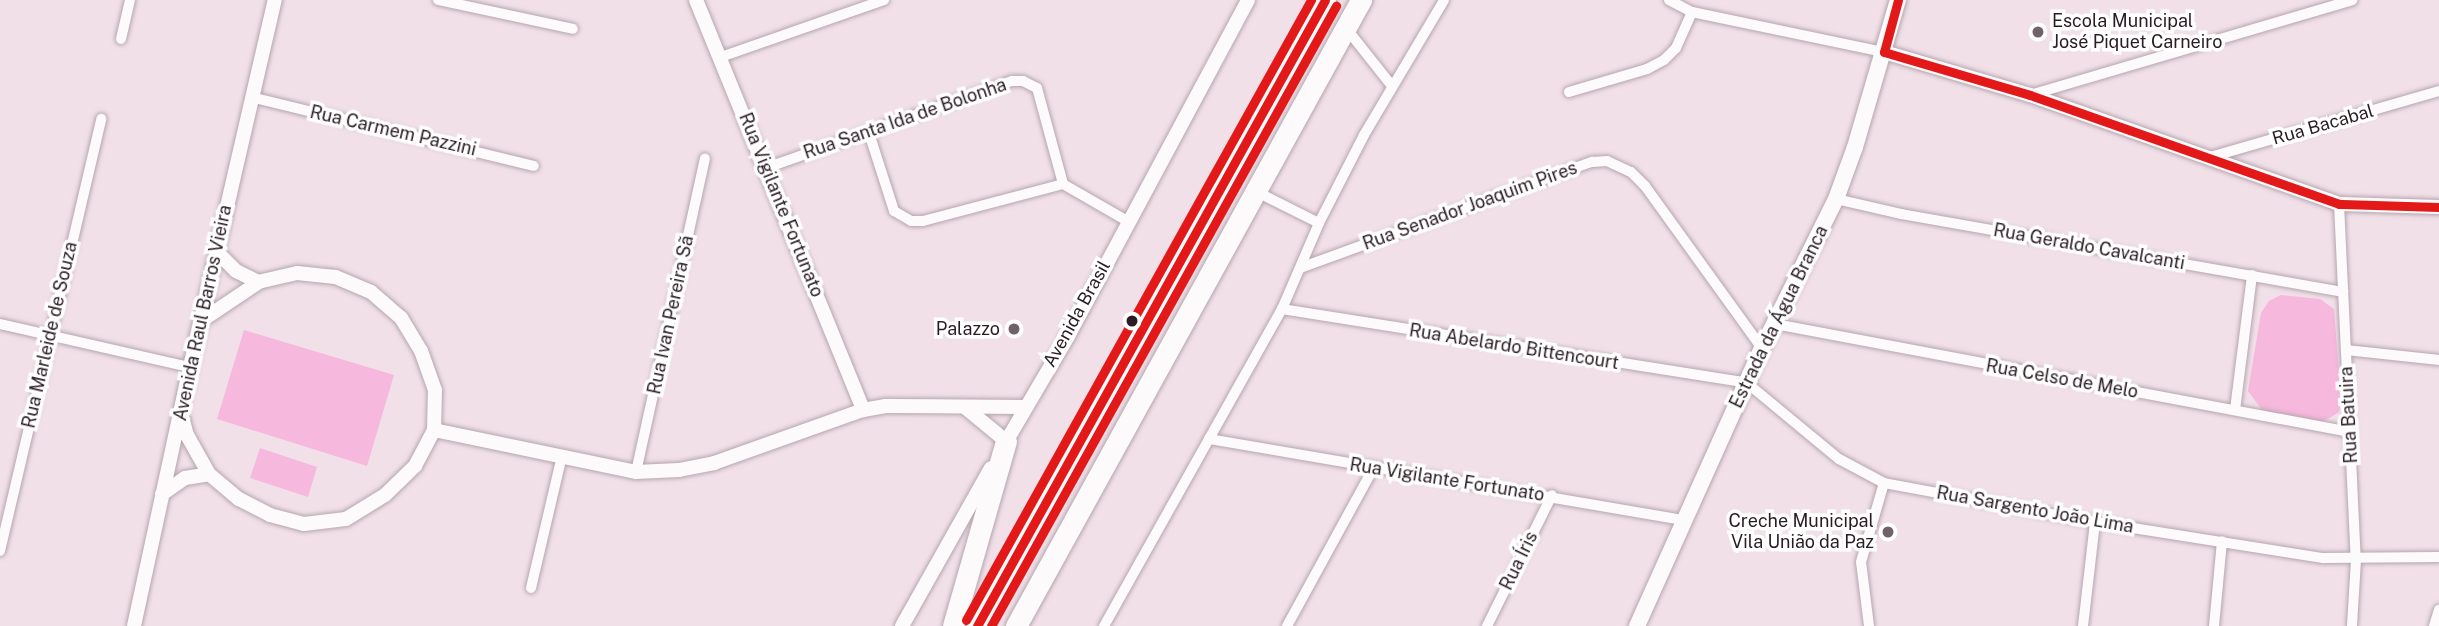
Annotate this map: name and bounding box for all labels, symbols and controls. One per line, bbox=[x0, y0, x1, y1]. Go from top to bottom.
place label: Escola Municipal José Piquet Carneiro bbox=[2052, 11, 2223, 54]
marker: Escola Municipal José Piquet Carneiro bbox=[2030, 24, 2046, 40]
street label: Rua Santa Ida de Bolonha bbox=[801, 74, 1009, 164]
street label: Rua Bacabal bbox=[2270, 100, 2376, 150]
street label: Rua Carmem Pazzini bbox=[308, 101, 478, 161]
street label: Rua Vigilante Fortunato bbox=[734, 109, 828, 301]
street label: Rua Senador Joaquim Pires bbox=[1360, 157, 1580, 255]
street label: Avenida Raul Barros Vieira bbox=[170, 203, 236, 423]
street label: Rua Geraldo Cavalcanti bbox=[1992, 220, 2186, 274]
street label: Estrada da Água Branca bbox=[1725, 222, 1833, 412]
street label: Rua Ivan Pereira Sã bbox=[644, 234, 698, 396]
street label: Rua Marleide de Souza bbox=[18, 239, 82, 431]
street label: Avenida Brasil bbox=[1039, 257, 1115, 371]
unlabelled marker bbox=[1125, 314, 1139, 328]
place label: Palazzo bbox=[936, 318, 1000, 340]
street label: Rua Abelardo Bittencourt bbox=[1408, 320, 1620, 374]
marker: Palazzo bbox=[1006, 321, 1022, 337]
street label: Rua Celso de Melo bbox=[1984, 355, 2140, 403]
street label: Rua Batuira bbox=[2336, 366, 2362, 464]
street label: Rua Vigilante Fortunato bbox=[1348, 454, 1546, 506]
street label: Rua Sargento João Lima bbox=[1935, 482, 2135, 538]
place label: Creche Municipal Vila União da Paz bbox=[1728, 511, 1874, 554]
marker: Creche Municipal Vila União da Paz bbox=[1880, 524, 1896, 540]
street label: Rua Íris bbox=[1496, 528, 1542, 594]

